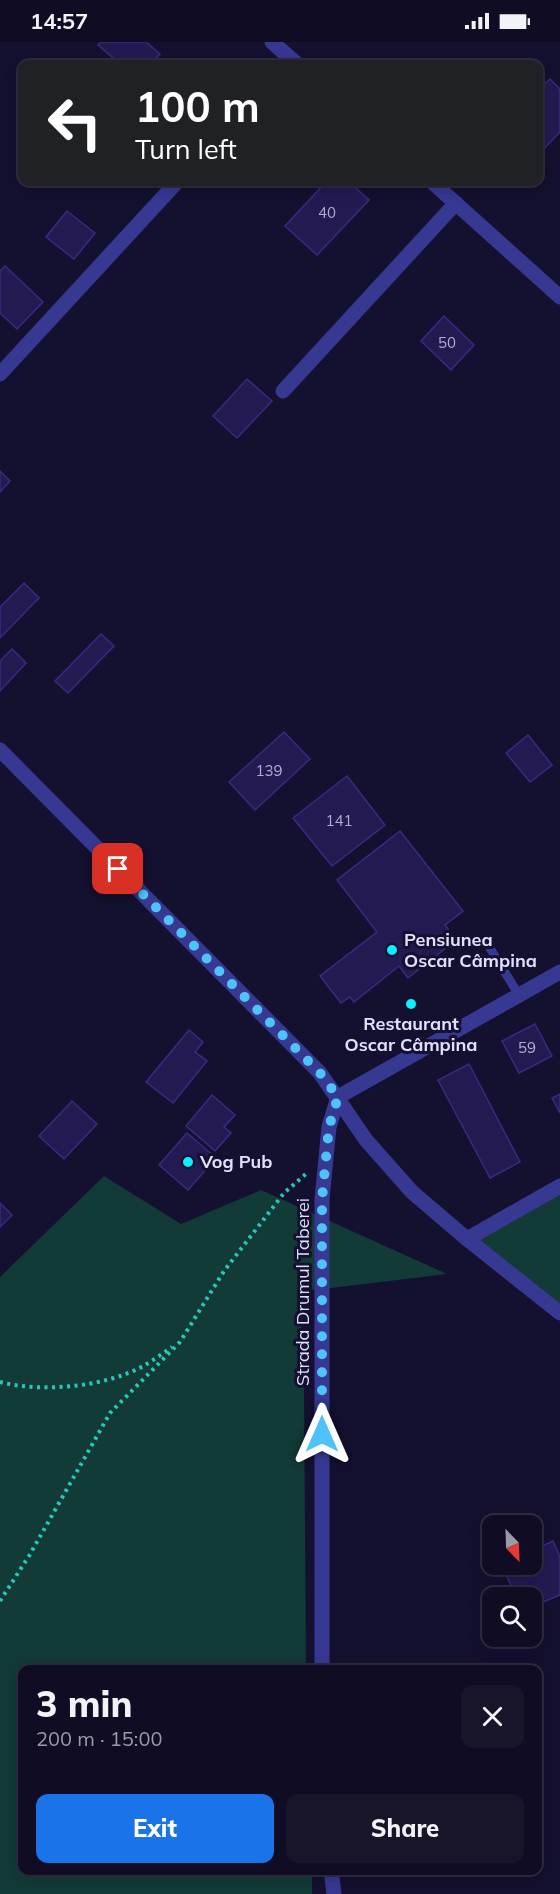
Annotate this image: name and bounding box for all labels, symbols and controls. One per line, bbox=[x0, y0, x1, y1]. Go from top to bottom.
text: 14:57 bbox=[30, 7, 88, 35]
text: 100 m bbox=[135, 80, 260, 133]
icon: left bbox=[36, 84, 114, 162]
text: Turn left bbox=[135, 132, 237, 166]
house number: 40 bbox=[318, 203, 336, 222]
house number: 50 bbox=[438, 333, 456, 352]
house number: 139 bbox=[255, 761, 283, 780]
house number: 141 bbox=[325, 811, 353, 830]
pin bbox=[92, 843, 143, 894]
icon: arrive bbox=[101, 852, 134, 885]
place label: Pensiunea Oscar Câmpina bbox=[404, 928, 537, 972]
marker: Pensiunea Oscar Câmpina bbox=[385, 943, 399, 957]
marker: Restaurant Oscar Câmpina bbox=[404, 997, 418, 1011]
place label: Restaurant Oscar Câmpina bbox=[345, 1012, 477, 1056]
house number: 59 bbox=[518, 1038, 536, 1057]
place label: Vog Pub bbox=[199, 1150, 272, 1173]
marker: Vog Pub bbox=[181, 1155, 195, 1169]
street label: Strada Drumul Taberei bbox=[291, 1198, 314, 1386]
position arrow bbox=[290, 1402, 354, 1466]
north arrow bbox=[482, 1515, 542, 1575]
map controls bbox=[482, 1515, 542, 1647]
button: search bbox=[482, 1587, 542, 1647]
text: 3 min bbox=[36, 1681, 132, 1726]
button: close bbox=[461, 1685, 524, 1748]
text: 200 m · 15:00 bbox=[36, 1726, 162, 1751]
button: Exit bbox=[36, 1794, 274, 1863]
button: Share bbox=[286, 1794, 524, 1863]

